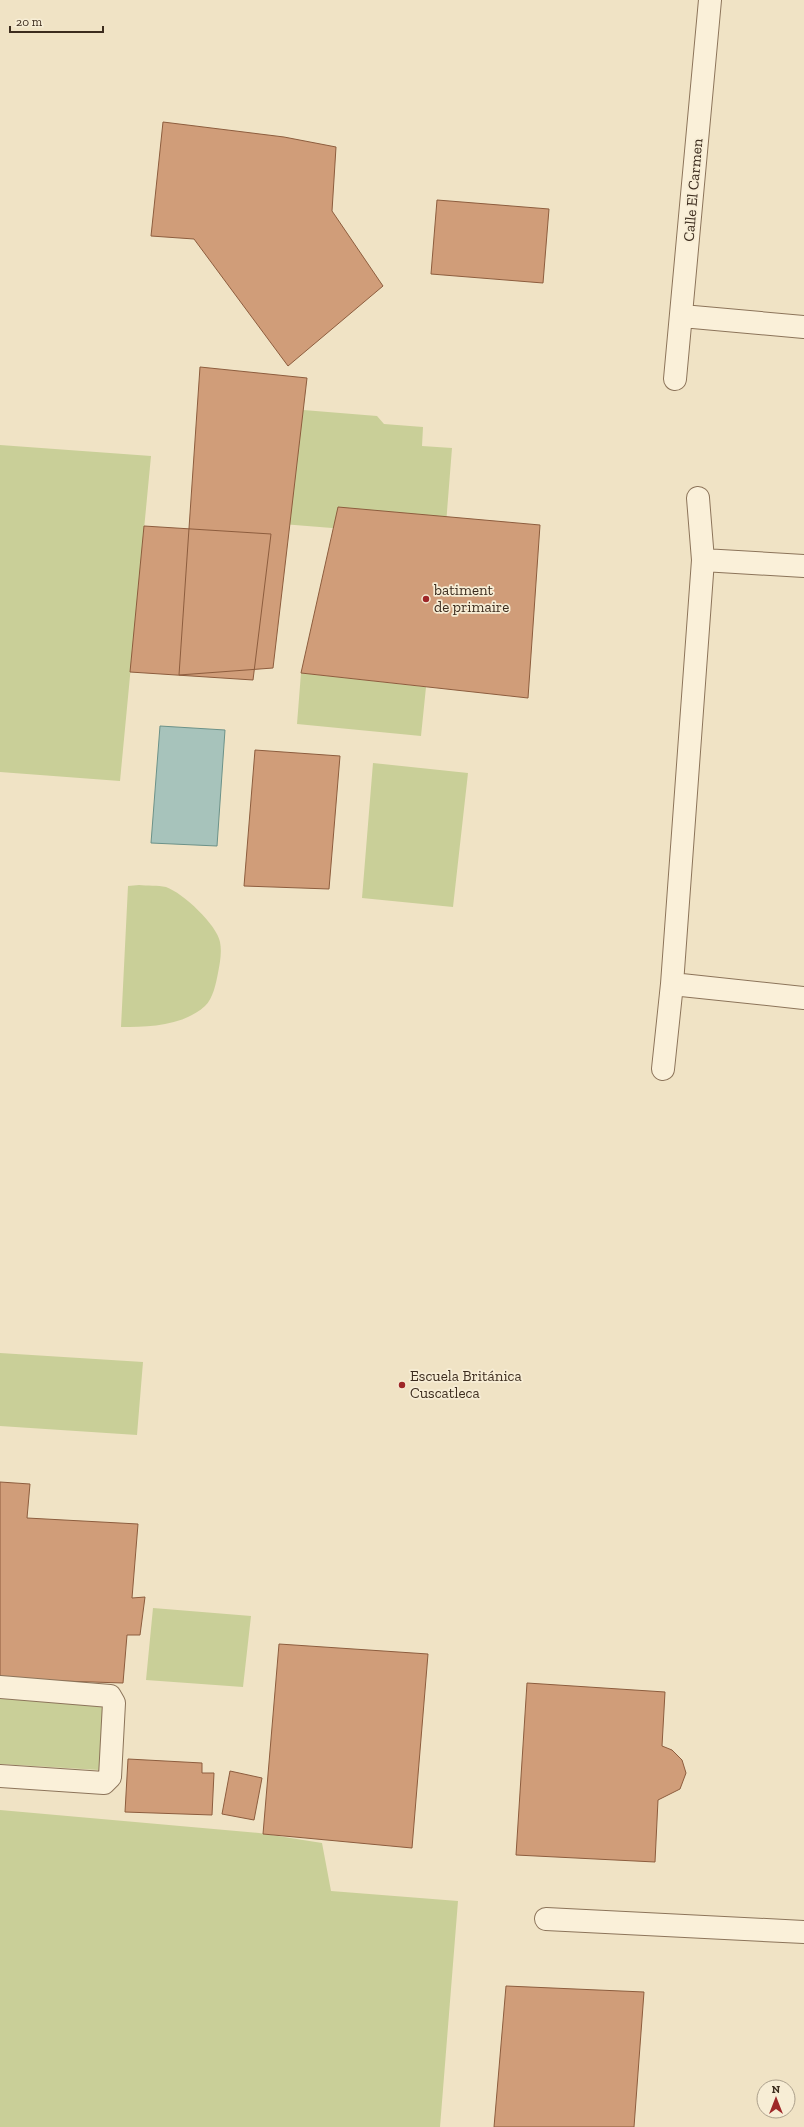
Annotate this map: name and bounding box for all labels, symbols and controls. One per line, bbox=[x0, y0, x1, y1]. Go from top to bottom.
scale bar bbox=[10, 8, 103, 34]
text: 20 m bbox=[16, 15, 43, 29]
street label: Calle El Carmen bbox=[680, 137, 707, 242]
place label: batiment de primaire bbox=[433, 581, 509, 616]
marker: batiment de primaire bbox=[421, 594, 431, 604]
place label: Escuela Británica Cuscatleca bbox=[410, 1367, 522, 1402]
marker: Escuela Británica Cuscatleca bbox=[397, 1380, 407, 1390]
north arrow bbox=[756, 2079, 796, 2119]
text: N bbox=[772, 2083, 781, 2096]

